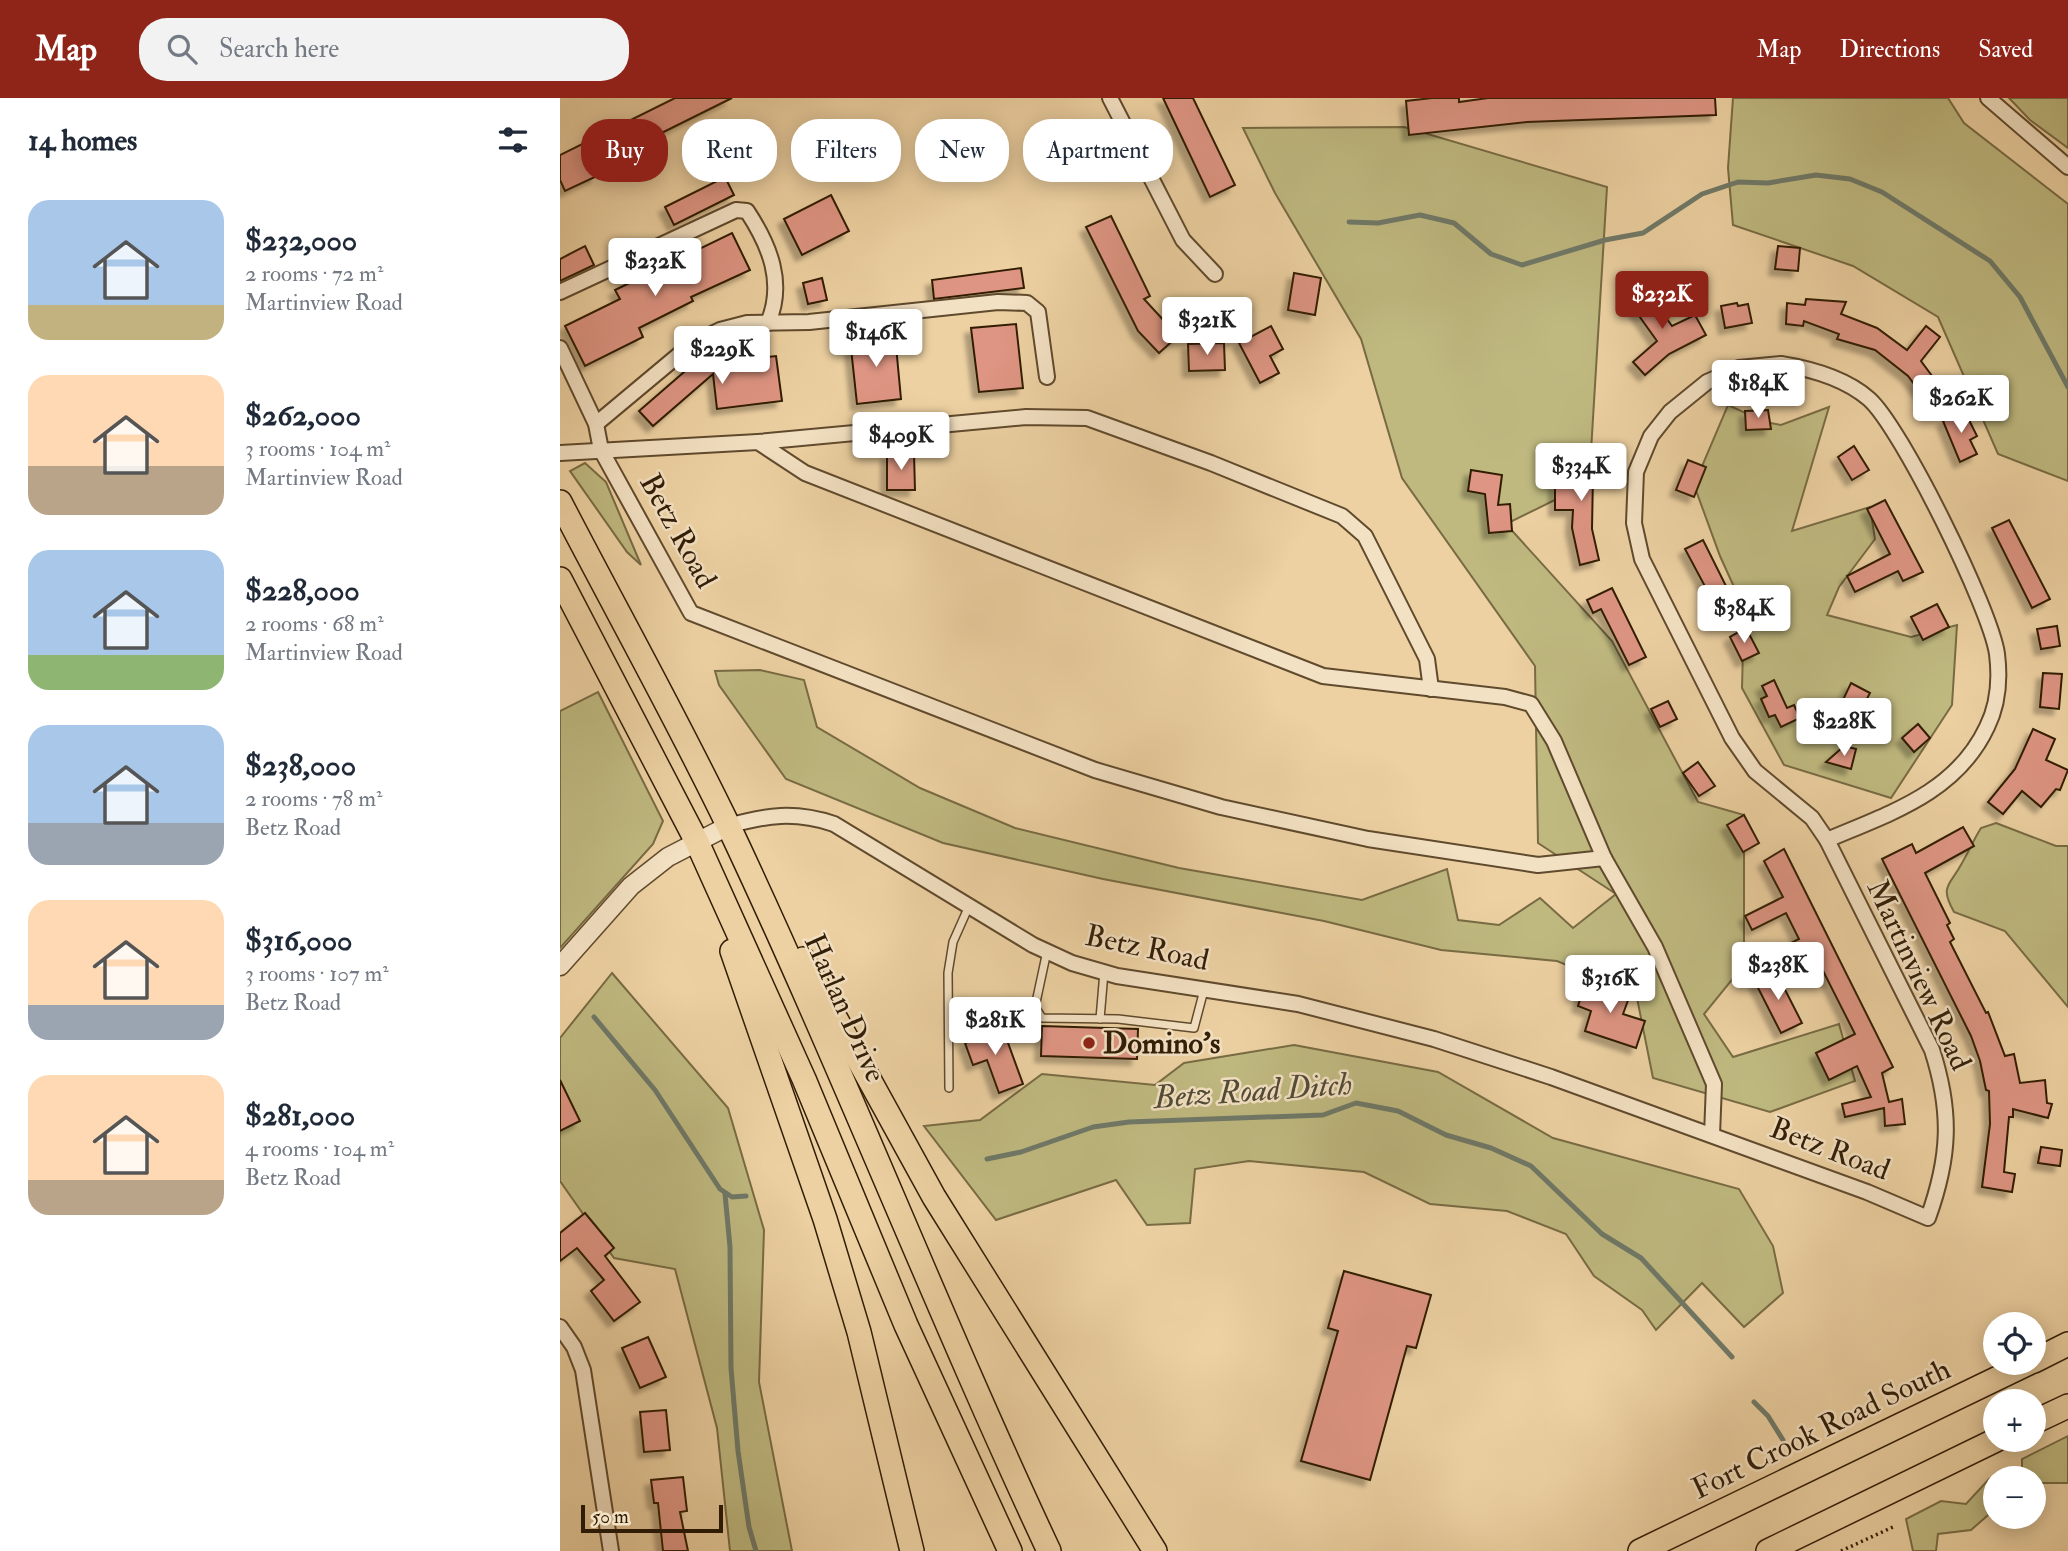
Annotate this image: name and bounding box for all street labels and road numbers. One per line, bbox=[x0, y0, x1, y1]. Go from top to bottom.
street label: Betz Road bbox=[631, 467, 725, 595]
street label: Martinview Road bbox=[1859, 874, 1979, 1076]
street label: Betz Road bbox=[1082, 917, 1212, 979]
street label: Harlan Drive bbox=[796, 928, 894, 1088]
street label: Betz Road bbox=[1765, 1109, 1895, 1189]
street label: Fort Crook Road South bbox=[1686, 1350, 1957, 1508]

